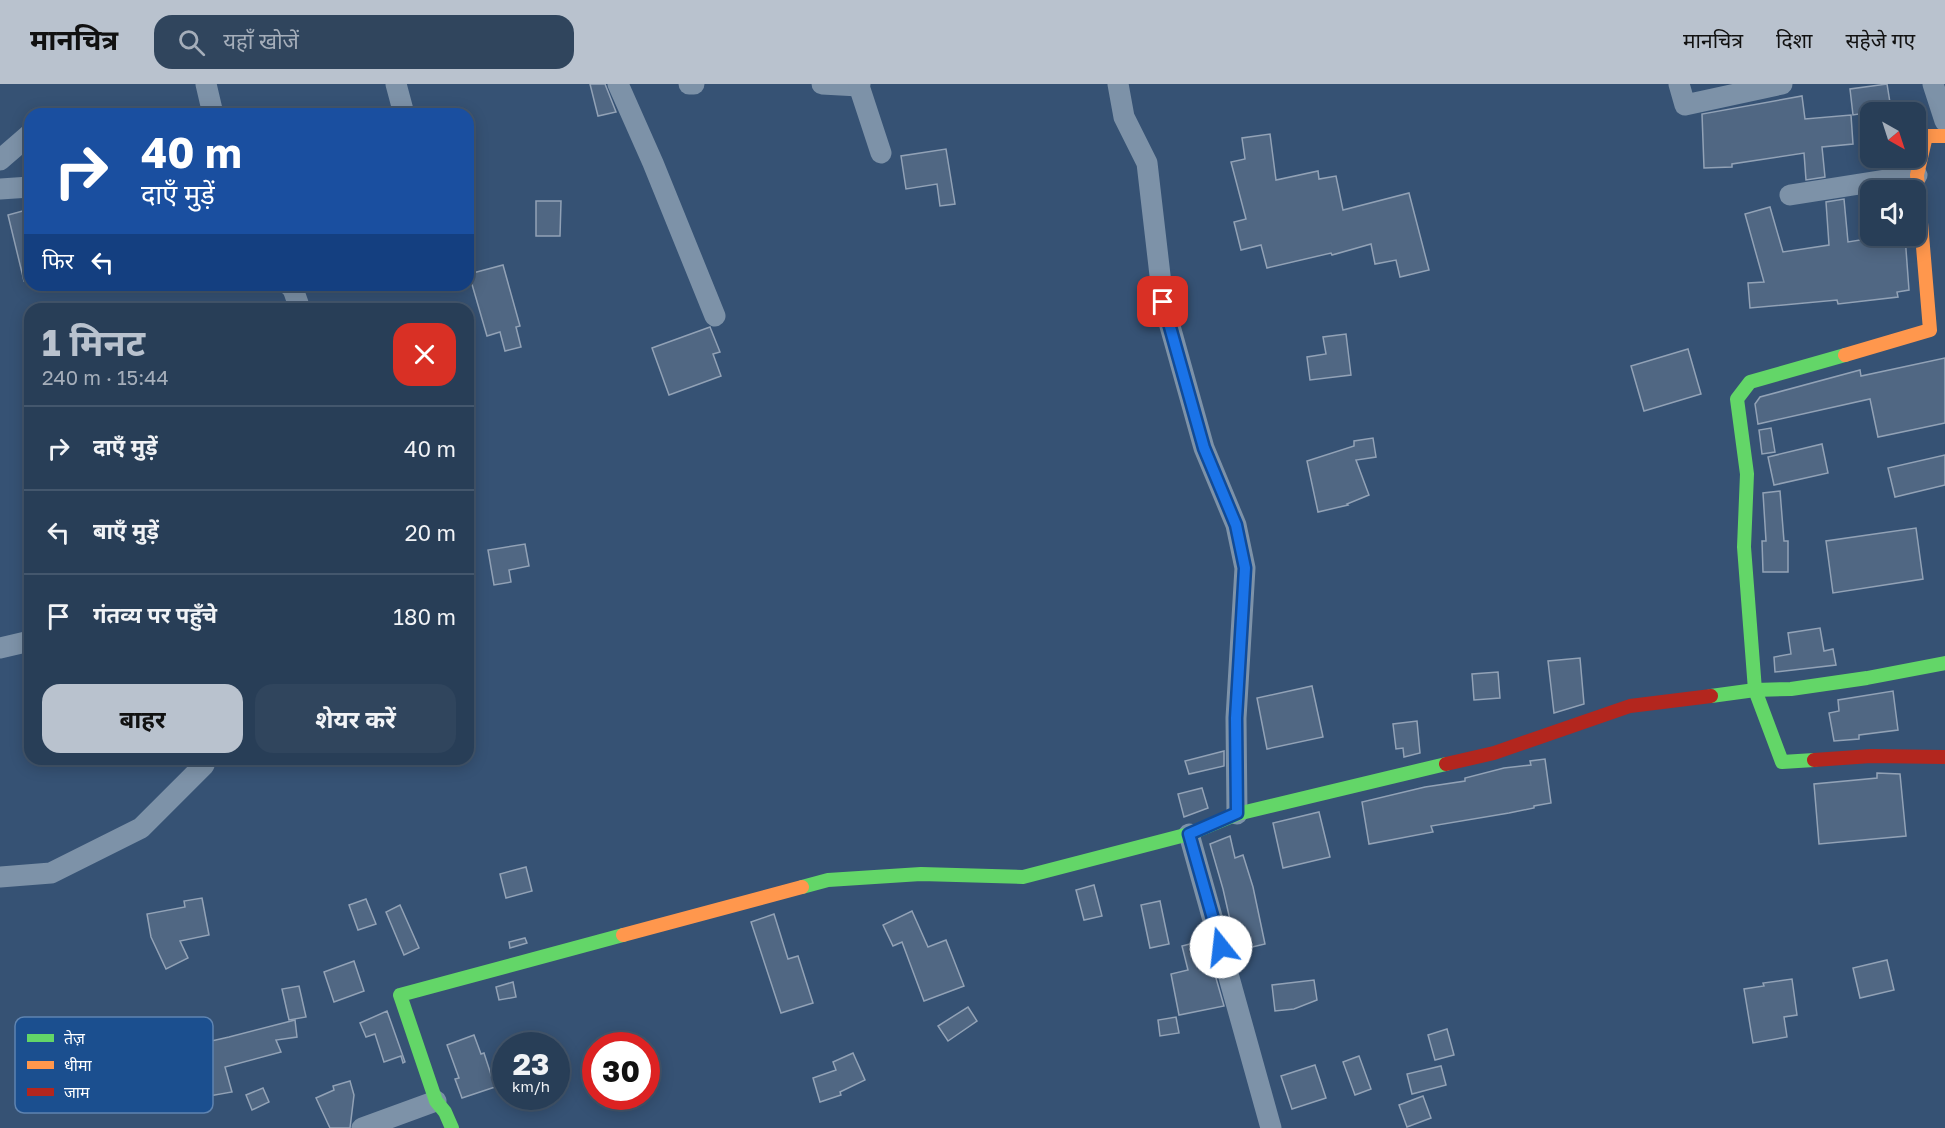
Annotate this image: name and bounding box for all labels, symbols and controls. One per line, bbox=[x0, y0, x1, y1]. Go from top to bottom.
search box bbox=[154, 15, 574, 69]
text: मानचित्र bbox=[30, 23, 118, 56]
icon: search bbox=[175, 26, 208, 59]
text: यहाँ खोजें bbox=[223, 27, 299, 54]
text: मानचित्र bbox=[1683, 27, 1743, 53]
text: दिशा bbox=[1776, 27, 1812, 53]
text: सहेजे गए bbox=[1845, 27, 1915, 53]
north arrow bbox=[1860, 102, 1926, 168]
map controls bbox=[1860, 102, 1926, 246]
text: 40 m bbox=[141, 127, 242, 177]
icon: right bbox=[42, 132, 120, 210]
text: दाएँ मुड़ें bbox=[141, 178, 215, 210]
button: sound bbox=[1860, 180, 1926, 246]
icon: left bbox=[86, 246, 119, 279]
text: फिर bbox=[42, 247, 74, 274]
pin bbox=[1137, 276, 1188, 327]
icon: arrive bbox=[1146, 285, 1179, 318]
text: 1 मिनट bbox=[42, 321, 145, 364]
button: close bbox=[393, 323, 456, 386]
text: 240 m · 15:44 bbox=[42, 365, 169, 389]
icon: right bbox=[42, 432, 75, 465]
text: दाएँ मुड़ें bbox=[93, 433, 158, 460]
text: 40 m bbox=[404, 435, 456, 462]
icon: left bbox=[42, 516, 75, 549]
text: बाएँ मुड़ें bbox=[93, 517, 159, 544]
text: 20 m bbox=[405, 519, 456, 546]
icon: arrive bbox=[42, 600, 75, 633]
text: गंतव्य पर पहुँचे bbox=[93, 601, 217, 628]
text: 180 m bbox=[393, 603, 456, 630]
button: बाहर bbox=[42, 684, 243, 753]
button: शेयर करें bbox=[255, 684, 456, 753]
position arrow bbox=[1189, 915, 1253, 979]
legend bbox=[15, 1017, 213, 1113]
text: तेज़ bbox=[64, 1028, 86, 1048]
speed limit sign: 30 bbox=[582, 1032, 660, 1110]
text: 23 bbox=[513, 1046, 549, 1082]
text: धीमा bbox=[64, 1055, 93, 1075]
text: km/h bbox=[512, 1077, 550, 1095]
text: जाम bbox=[64, 1082, 90, 1102]

